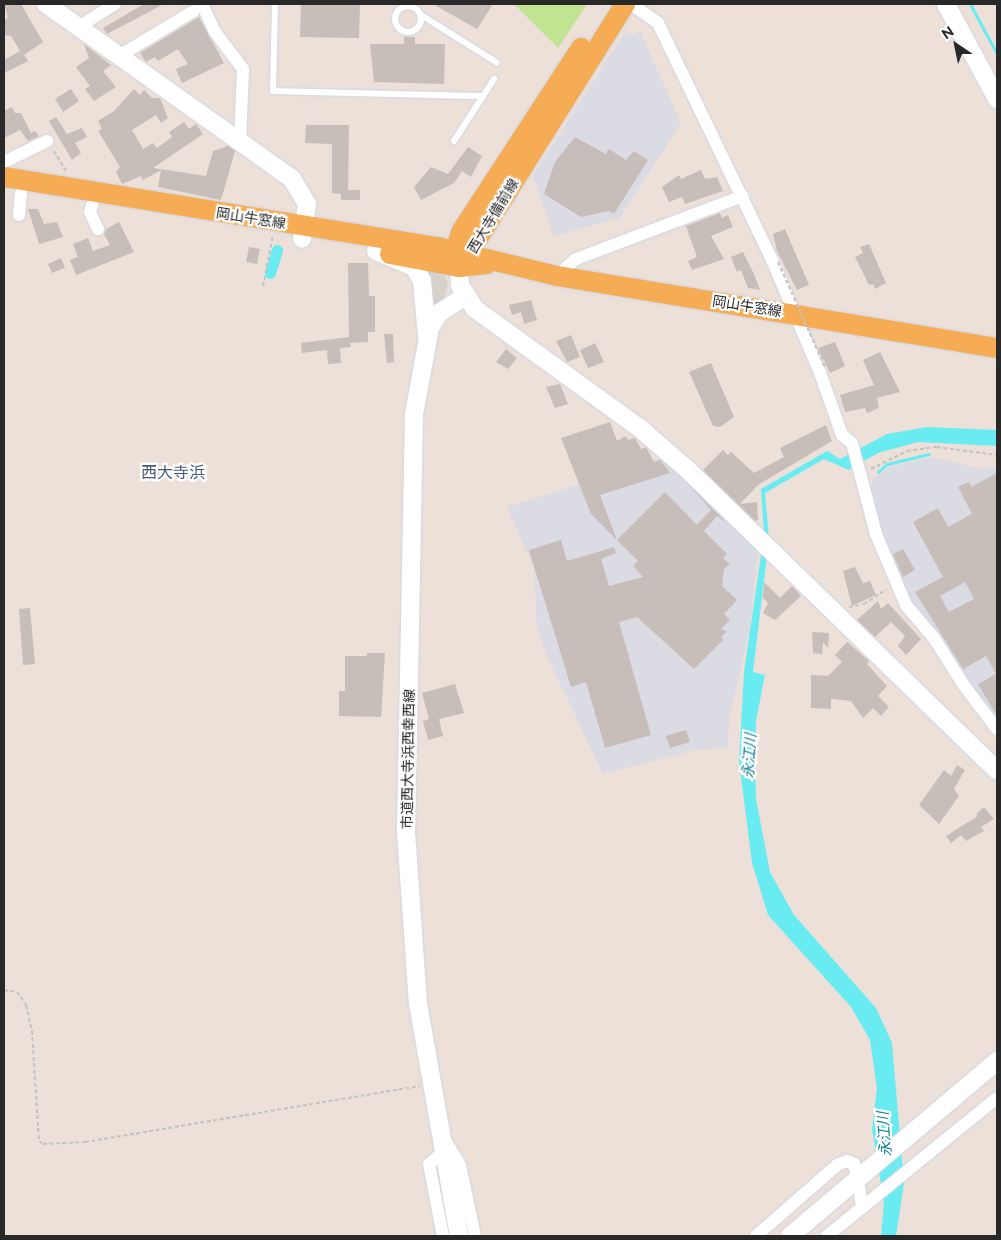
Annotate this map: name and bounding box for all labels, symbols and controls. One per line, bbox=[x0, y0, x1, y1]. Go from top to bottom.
north arrow bbox=[931, 20, 981, 70]
text: N bbox=[939, 23, 957, 42]
street label: 西大寺備前線 bbox=[464, 176, 522, 256]
street label: 岡山牛窓線 bbox=[215, 204, 287, 232]
street label: 岡山牛窓線 bbox=[711, 292, 783, 320]
district label: 西大寺浜 bbox=[141, 463, 205, 483]
street label: 市道西大寺浜西幸西線 bbox=[398, 689, 418, 829]
water label: 永江川 bbox=[739, 733, 761, 779]
water label: 永江川 bbox=[874, 1111, 896, 1157]

